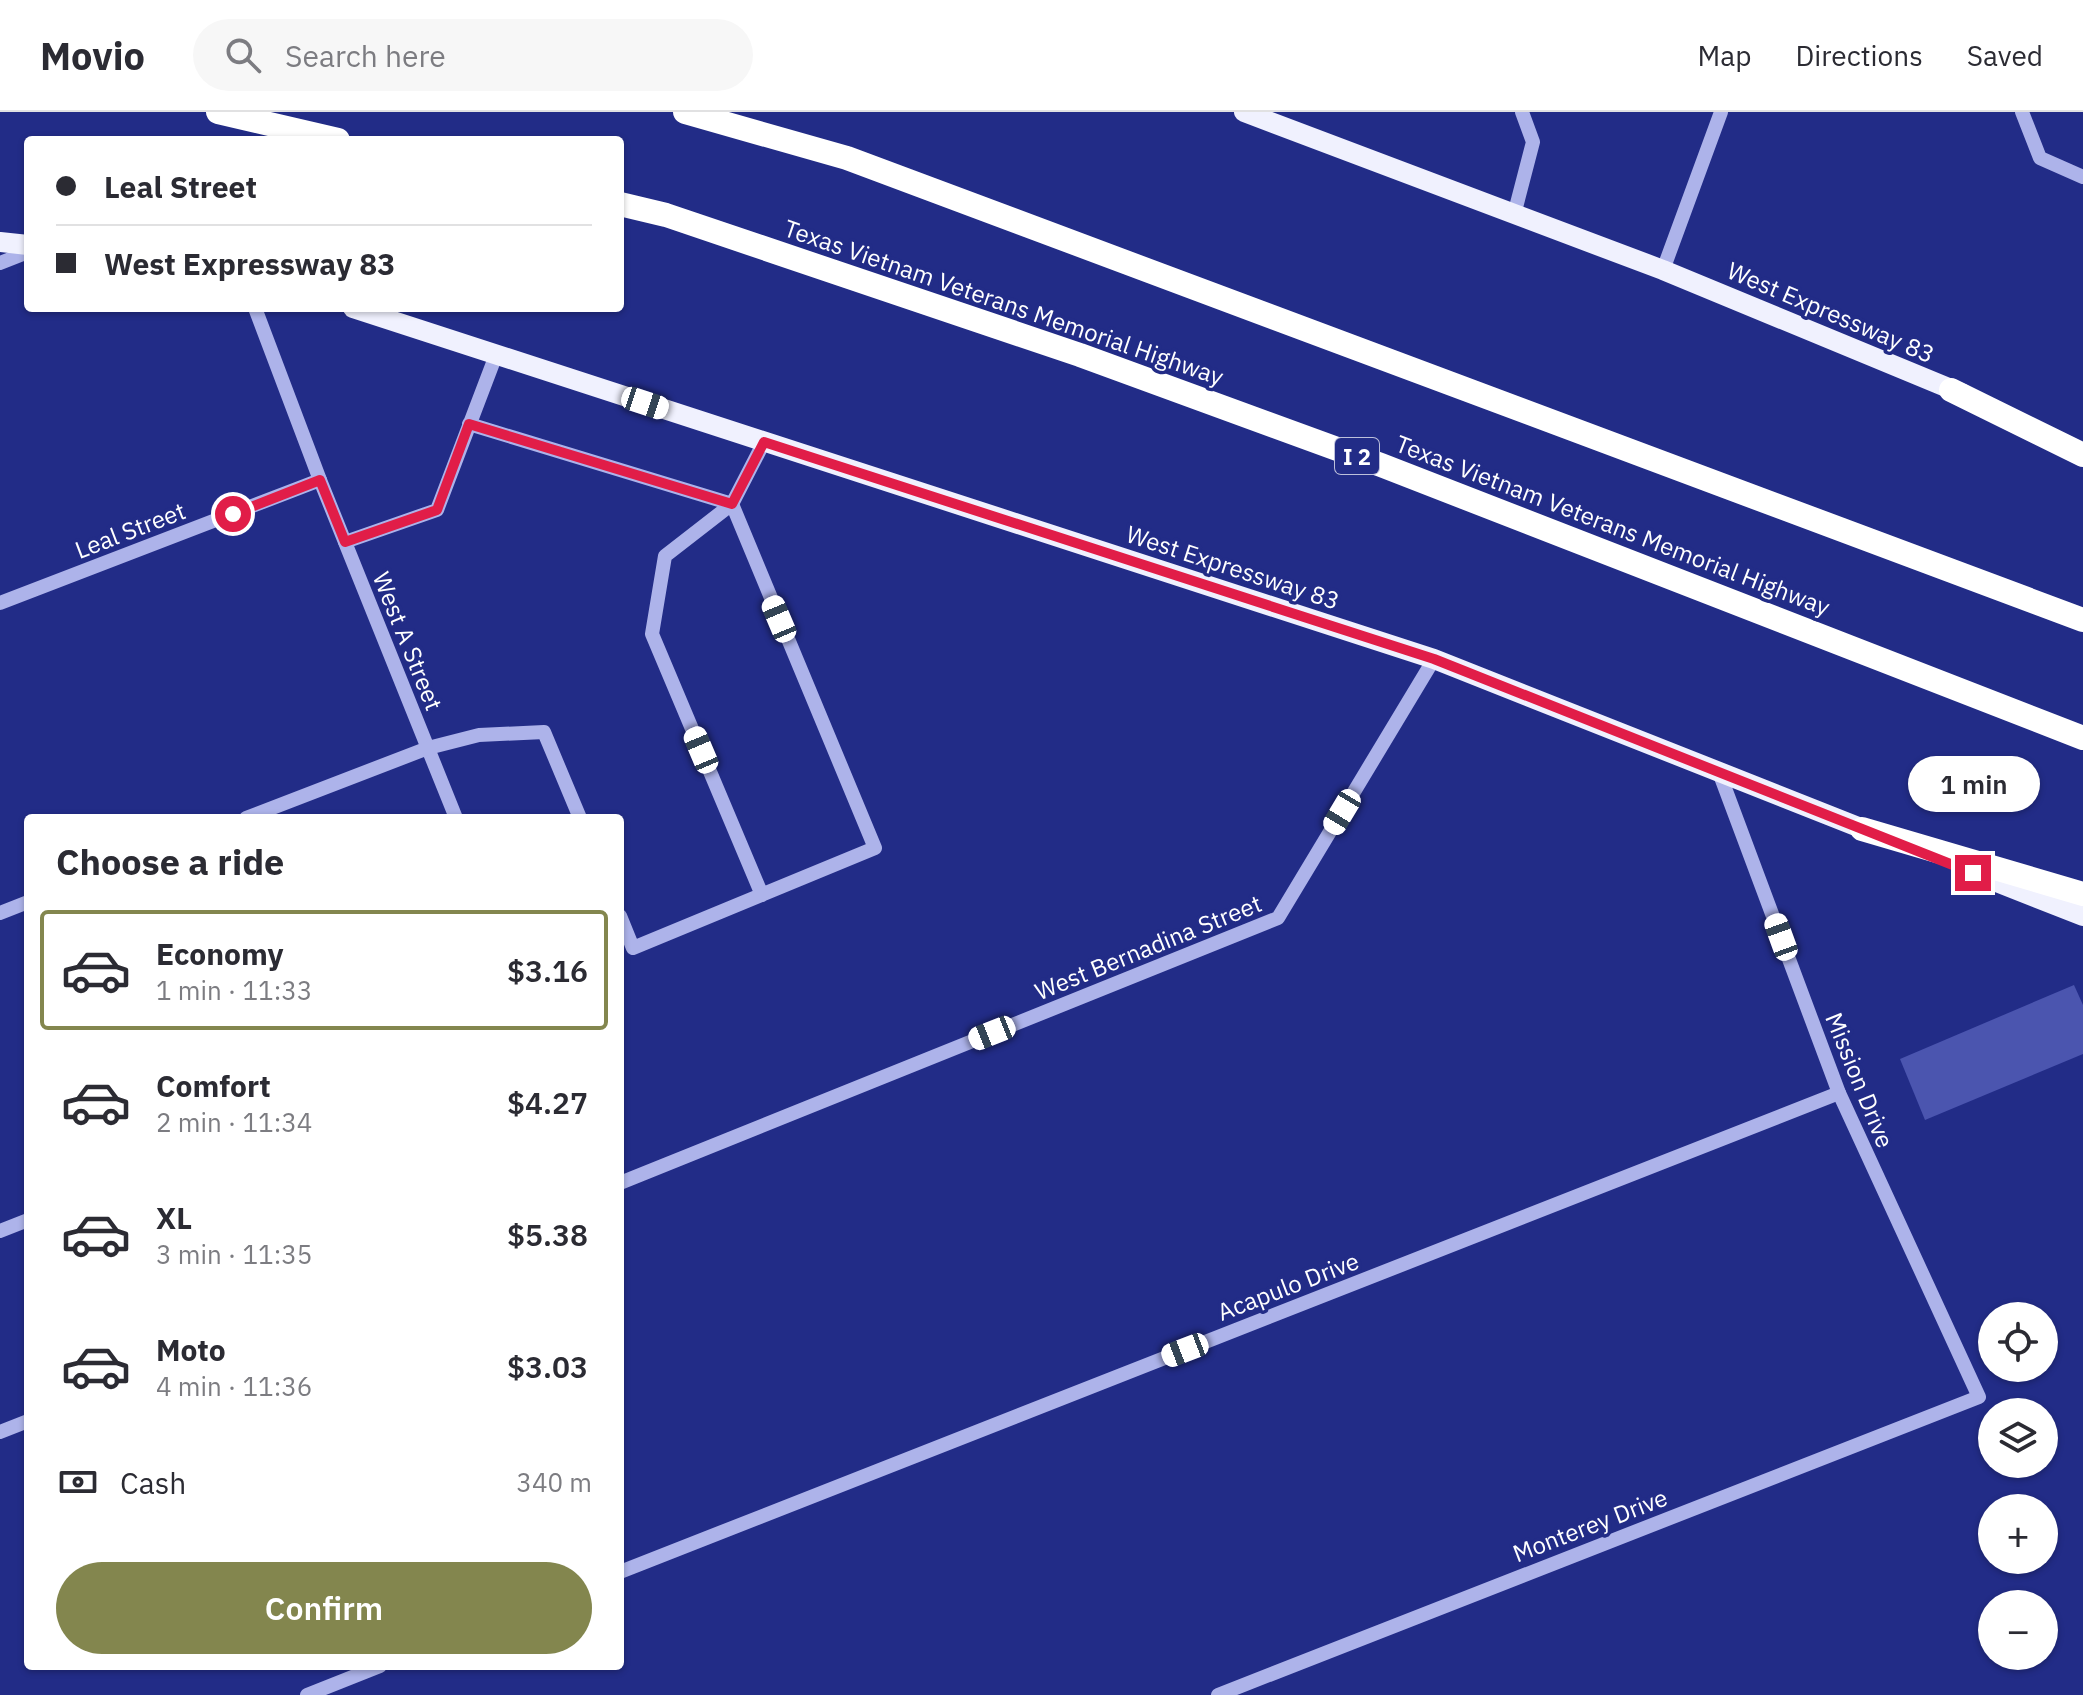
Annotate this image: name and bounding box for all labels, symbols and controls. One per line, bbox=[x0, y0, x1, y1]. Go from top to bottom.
search box bbox=[193, 19, 753, 91]
text: Movio bbox=[40, 31, 145, 80]
icon: search bbox=[221, 33, 265, 77]
text: Search here bbox=[285, 36, 446, 75]
text: Map bbox=[1697, 37, 1751, 74]
text: Directions bbox=[1795, 37, 1923, 74]
text: Saved bbox=[1967, 37, 2043, 74]
text: Leal Street bbox=[104, 167, 257, 206]
street label: Texas Vietnam Veterans Memorial Highway bbox=[780, 212, 1228, 392]
text: West Expressway 83 bbox=[104, 244, 395, 283]
street label: West Expressway 83 bbox=[1723, 254, 1939, 370]
car bbox=[618, 384, 672, 422]
street label: Texas Vietnam Veterans Memorial Highway bbox=[1391, 427, 1835, 623]
road number: I 2 bbox=[1335, 438, 1379, 474]
street label: Leal Street bbox=[70, 494, 190, 566]
route start bbox=[215, 496, 251, 532]
street label: West Expressway 83 bbox=[1122, 517, 1344, 617]
street label: West A Street bbox=[366, 567, 450, 715]
car bbox=[759, 592, 799, 646]
car bbox=[681, 723, 721, 777]
callout: 1 min bbox=[1907, 757, 2039, 813]
text: 1 min bbox=[1940, 767, 2008, 801]
car bbox=[1319, 785, 1365, 839]
text: Choose a ride bbox=[56, 838, 284, 885]
route end bbox=[1955, 855, 1991, 891]
street label: West Bernadina Street bbox=[1030, 887, 1266, 1007]
car bbox=[1762, 910, 1800, 964]
icon: car bbox=[60, 934, 132, 1006]
text: Economy bbox=[156, 934, 284, 973]
text: $3.16 bbox=[507, 951, 588, 990]
text: 1 min · 11:33 bbox=[156, 973, 312, 1007]
street label: Mission Drive bbox=[1818, 1008, 1902, 1152]
car bbox=[965, 1013, 1019, 1053]
icon: car bbox=[60, 1066, 132, 1138]
text: Comfort bbox=[156, 1066, 271, 1105]
text: $4.27 bbox=[507, 1083, 588, 1122]
text: 2 min · 11:34 bbox=[156, 1105, 312, 1139]
icon: car bbox=[60, 1198, 132, 1270]
text: XL bbox=[156, 1198, 192, 1237]
text: $5.38 bbox=[507, 1215, 588, 1254]
text: 3 min · 11:35 bbox=[156, 1237, 312, 1271]
street label: Acapulo Drive bbox=[1213, 1244, 1363, 1328]
map controls bbox=[1978, 1302, 2058, 1670]
button: locate bbox=[1978, 1302, 2058, 1382]
icon: car bbox=[60, 1330, 132, 1402]
text: Moto bbox=[156, 1330, 226, 1369]
car bbox=[1158, 1330, 1212, 1370]
text: $3.03 bbox=[507, 1347, 588, 1386]
text: 4 min · 11:36 bbox=[156, 1369, 312, 1403]
button: layers bbox=[1978, 1398, 2058, 1478]
icon: cash bbox=[56, 1460, 100, 1504]
text: Cash bbox=[120, 1463, 186, 1502]
text: 340 m bbox=[516, 1465, 592, 1499]
street label: Monterey Drive bbox=[1508, 1481, 1672, 1569]
button: + bbox=[1978, 1494, 2058, 1574]
button: Confirm bbox=[56, 1562, 592, 1654]
button: − bbox=[1978, 1590, 2058, 1670]

